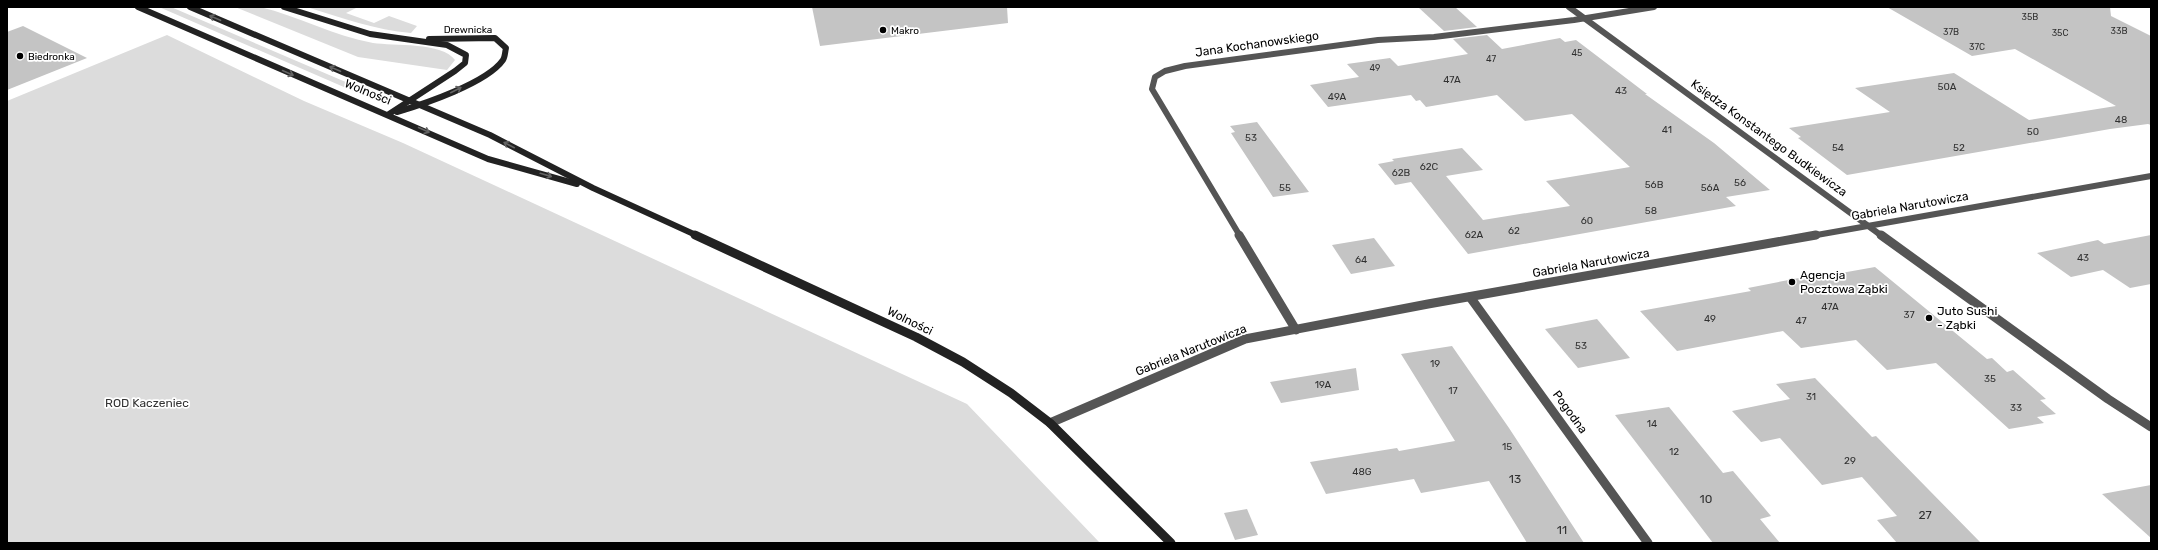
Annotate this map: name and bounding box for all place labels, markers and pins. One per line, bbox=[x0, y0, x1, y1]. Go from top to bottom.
marker: Makro bbox=[878, 25, 888, 35]
place label: Makro bbox=[891, 25, 919, 37]
marker: Biedronka bbox=[15, 51, 25, 61]
place label: Biedronka bbox=[28, 51, 75, 63]
place label: Agencja Pocztowa Ząbki bbox=[1800, 268, 1888, 296]
marker: Agencja Pocztowa Ząbki bbox=[1787, 277, 1797, 287]
place label: Juto Sushi - Ząbki bbox=[1937, 304, 1997, 332]
marker: Juto Sushi - Ząbki bbox=[1924, 313, 1934, 323]

